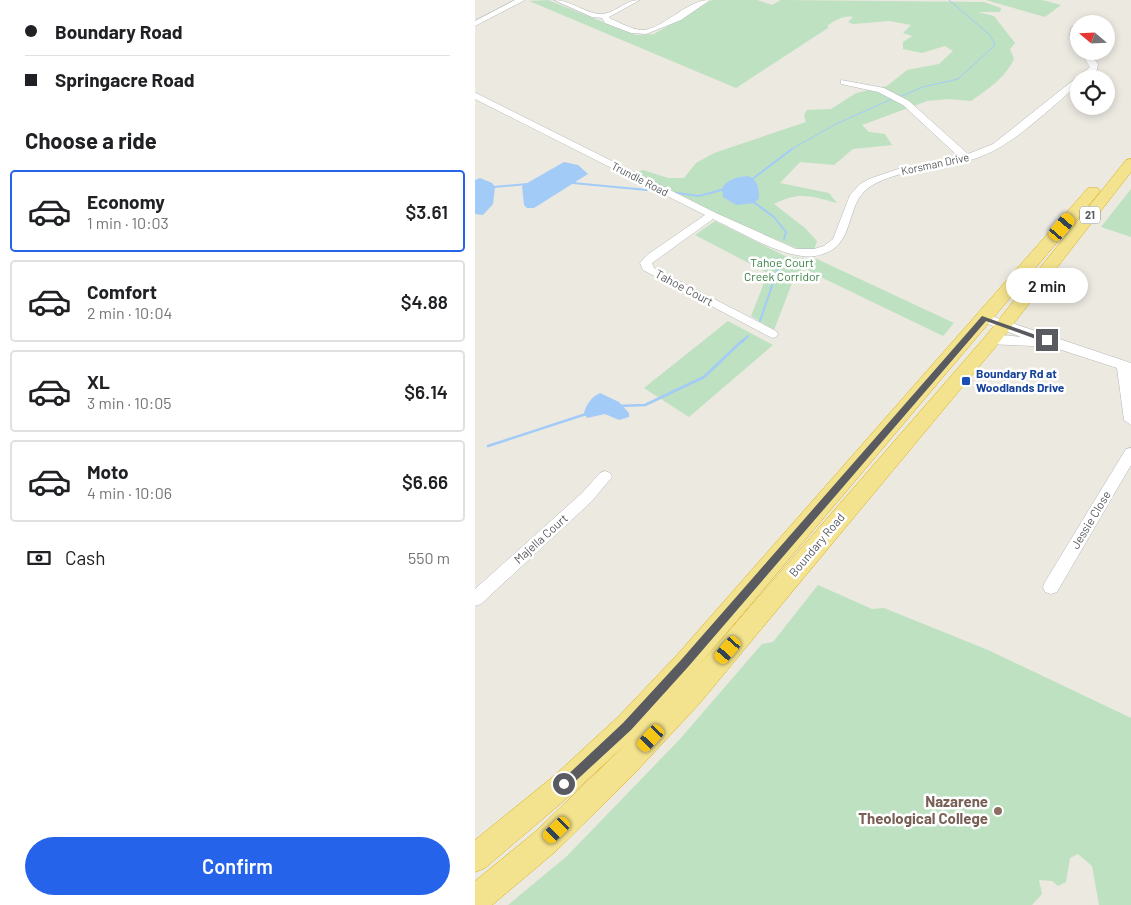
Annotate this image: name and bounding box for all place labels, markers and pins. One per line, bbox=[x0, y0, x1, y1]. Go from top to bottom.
place label: Boundary Rd at Woodlands Drive bbox=[976, 366, 1065, 394]
marker: Boundary Rd at Woodlands Drive bbox=[960, 375, 972, 387]
place label: Nazarene Theological College bbox=[858, 792, 988, 827]
marker: Nazarene Theological College bbox=[992, 805, 1004, 817]

